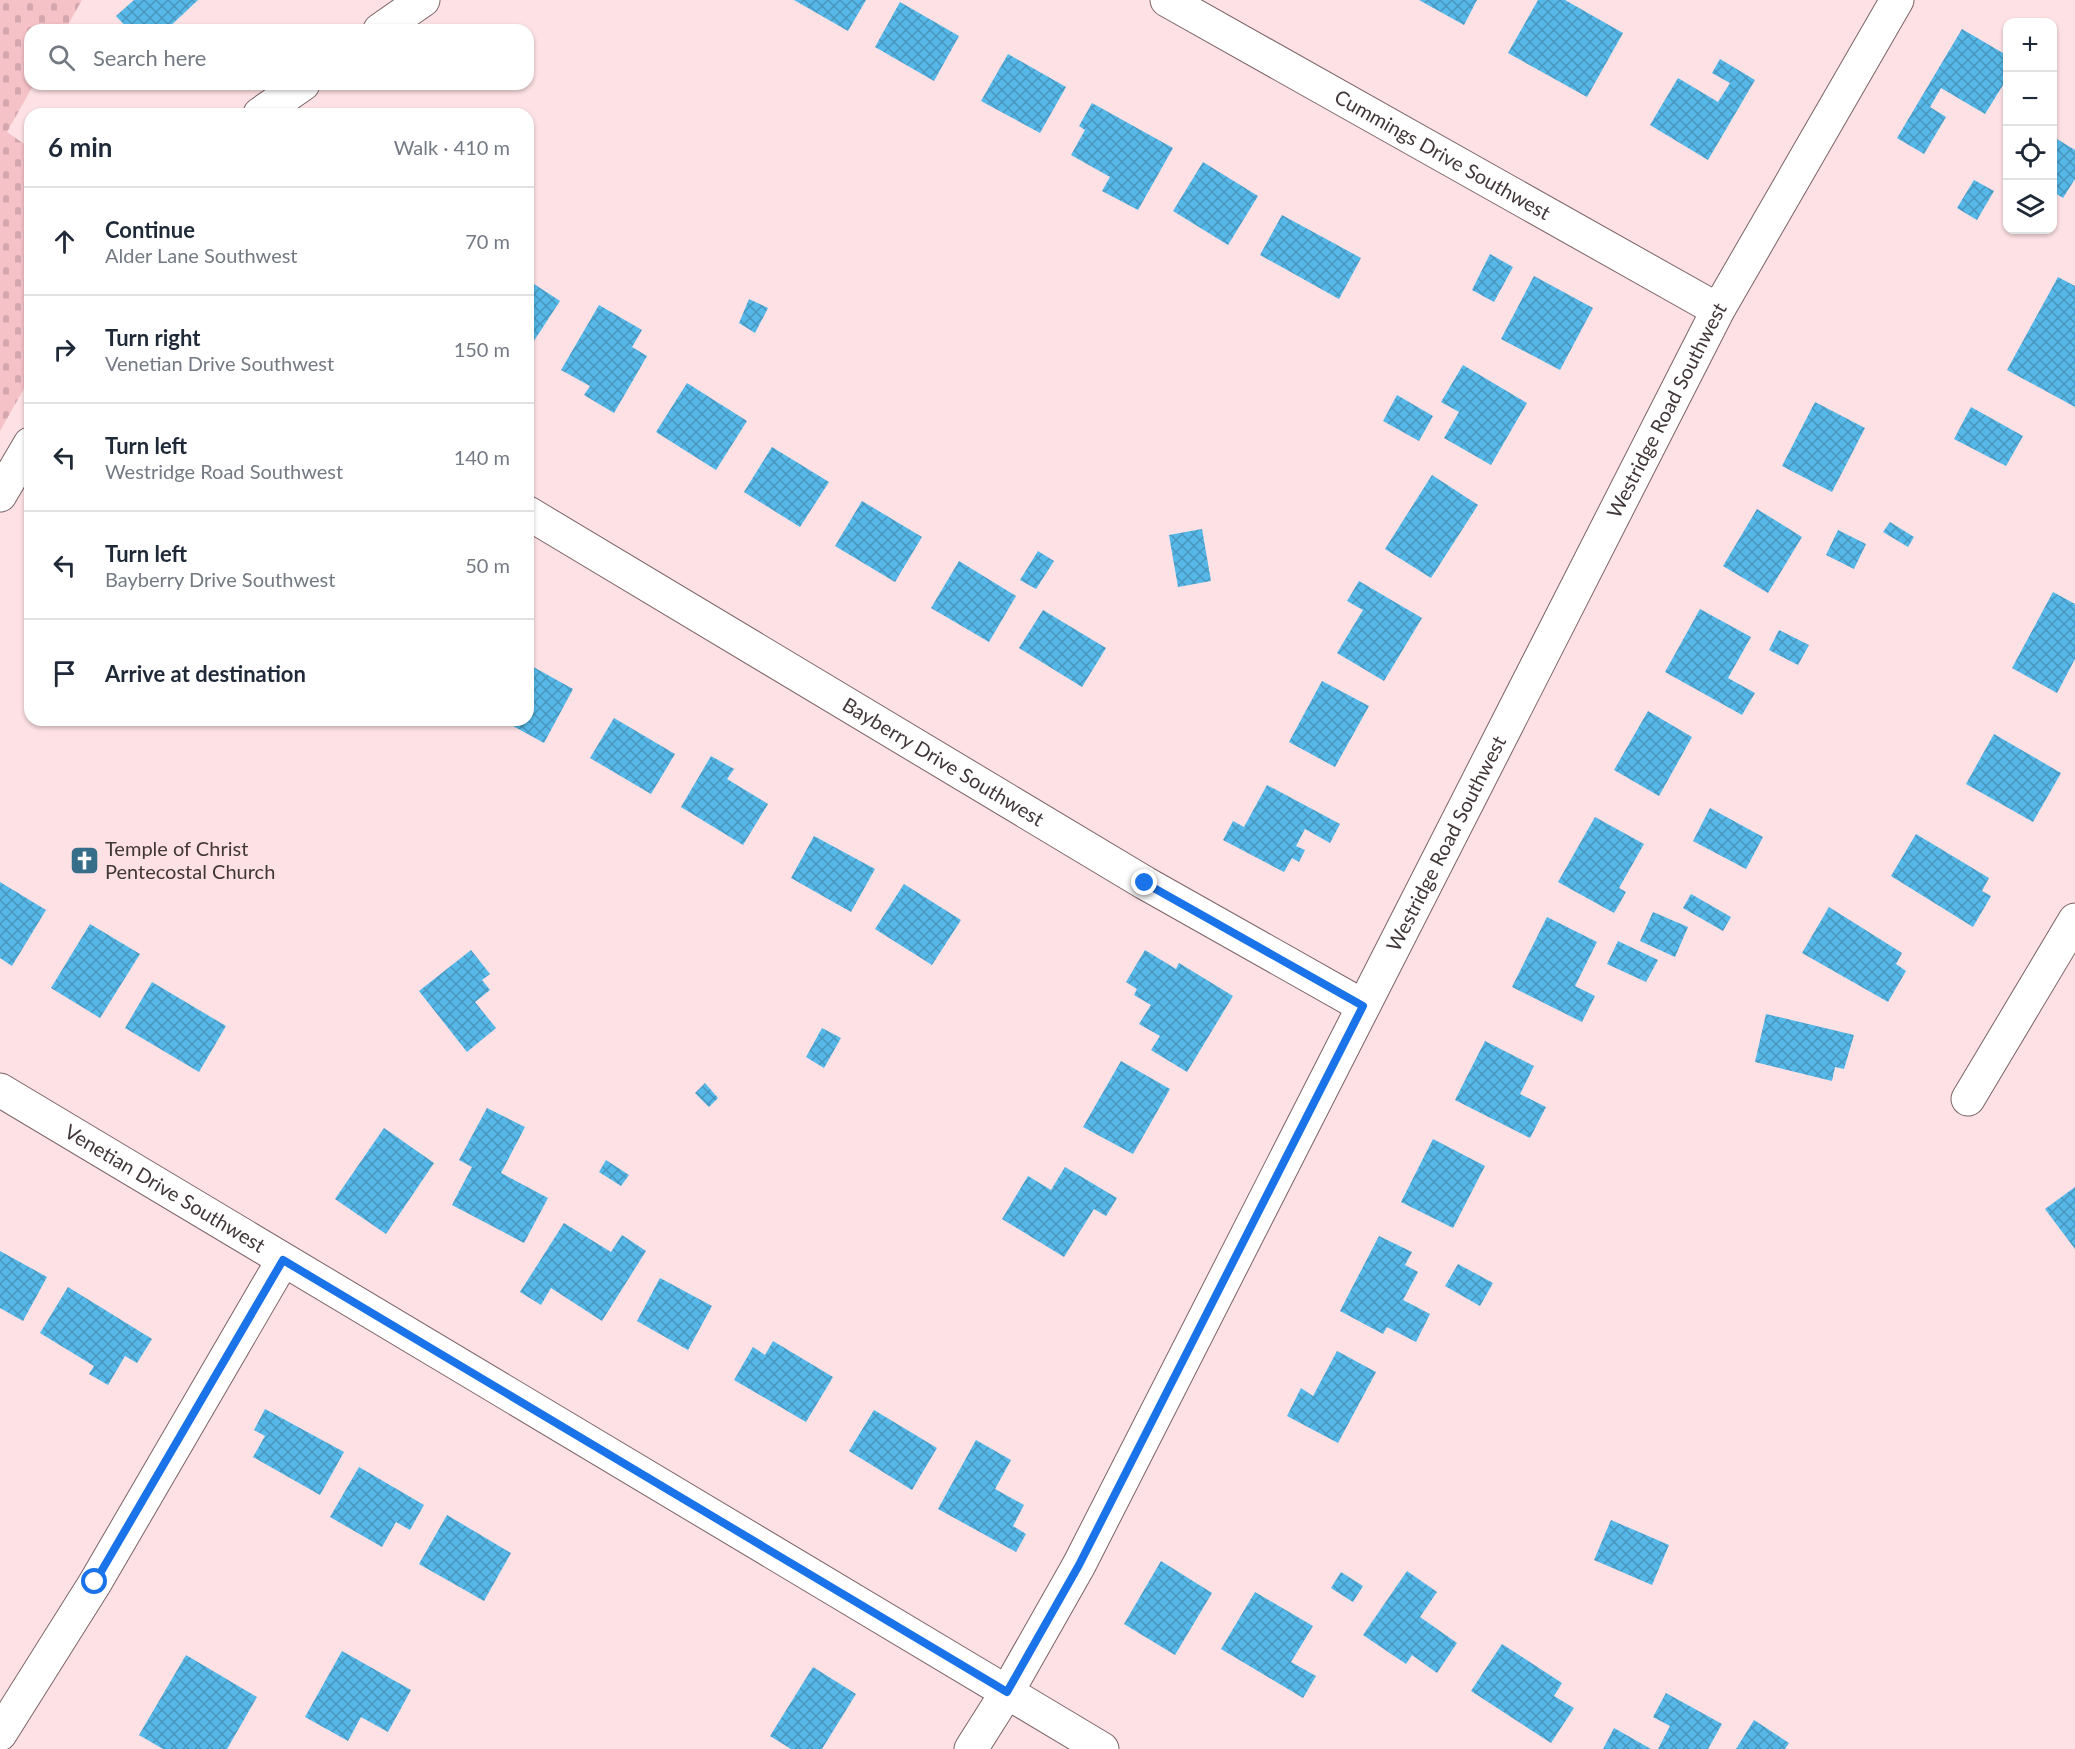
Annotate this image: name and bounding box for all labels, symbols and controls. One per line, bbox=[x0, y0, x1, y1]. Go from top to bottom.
map controls bbox=[2003, 18, 2057, 234]
button: + bbox=[2003, 18, 2057, 72]
search box bbox=[24, 24, 534, 90]
icon: search bbox=[45, 41, 78, 74]
text: Search here bbox=[93, 44, 206, 71]
button: − bbox=[2003, 72, 2057, 126]
street label: Cummings Drive Southwest bbox=[1331, 84, 1555, 224]
button: locate bbox=[2003, 126, 2057, 180]
text: 6 min bbox=[48, 131, 112, 163]
text: Walk · 410 m bbox=[394, 135, 510, 159]
button: layers bbox=[2003, 180, 2057, 234]
text: Continue bbox=[105, 216, 195, 243]
icon: ahead bbox=[48, 225, 81, 258]
text: 70 m bbox=[465, 229, 510, 253]
text: Alder Lane Southwest bbox=[105, 243, 298, 267]
street label: Westridge Road Southwest bbox=[1601, 298, 1731, 522]
text: Turn right bbox=[105, 324, 200, 351]
icon: right bbox=[48, 333, 81, 366]
text: 150 m bbox=[454, 337, 510, 361]
text: Venetian Drive Southwest bbox=[105, 351, 334, 375]
text: Turn left bbox=[105, 432, 187, 459]
icon: left bbox=[48, 441, 81, 474]
text: 140 m bbox=[454, 445, 510, 469]
text: Westridge Road Southwest bbox=[105, 459, 343, 483]
text: Turn left bbox=[105, 540, 187, 567]
icon: left bbox=[48, 549, 81, 582]
text: 50 m bbox=[465, 553, 510, 577]
text: Bayberry Drive Southwest bbox=[105, 567, 335, 591]
icon: arrive bbox=[48, 657, 81, 690]
text: Arrive at destination bbox=[105, 660, 306, 687]
street label: Bayberry Drive Southwest bbox=[839, 691, 1049, 831]
street label: Westridge Road Southwest bbox=[1381, 731, 1510, 955]
place label: Temple of Christ Pentecostal Church bbox=[105, 836, 275, 883]
church icon: Temple of Christ Pentecostal Church bbox=[68, 844, 100, 876]
route end bbox=[1131, 869, 1157, 895]
street label: Venetian Drive Southwest bbox=[61, 1119, 270, 1257]
route start bbox=[81, 1568, 107, 1594]

